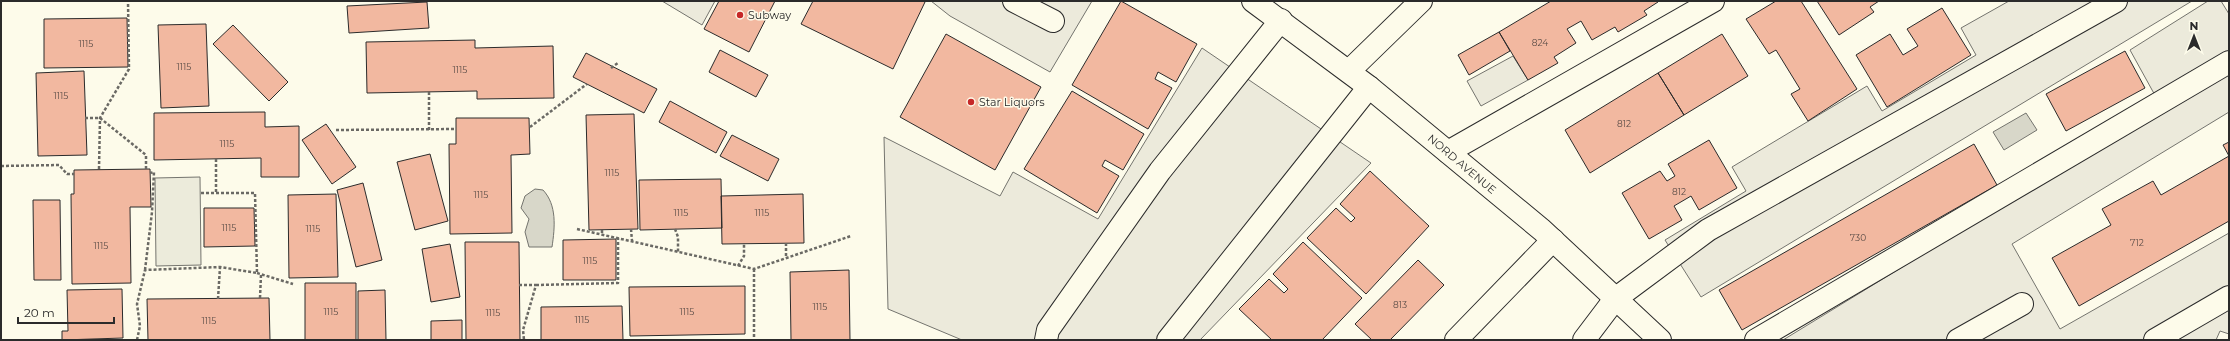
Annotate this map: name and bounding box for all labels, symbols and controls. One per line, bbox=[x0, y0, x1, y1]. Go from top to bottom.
place label: Subway bbox=[748, 8, 791, 22]
marker: Subway bbox=[735, 10, 745, 20]
north arrow bbox=[2174, 16, 2214, 56]
text: N bbox=[2190, 19, 2198, 33]
house number: 824 bbox=[1532, 37, 1548, 48]
house number: 1115 bbox=[79, 38, 93, 49]
house number: 1115 bbox=[177, 61, 191, 72]
house number: 1115 bbox=[453, 64, 467, 75]
house number: 1115 bbox=[54, 90, 68, 101]
place label: Star Liquors bbox=[979, 95, 1045, 109]
marker: Star Liquors bbox=[966, 97, 976, 107]
house number: 812 bbox=[1617, 118, 1631, 129]
street label: NORD AVENUE bbox=[1425, 131, 1499, 197]
house number: 1115 bbox=[220, 138, 234, 149]
house number: 1115 bbox=[605, 167, 619, 178]
house number: 812 bbox=[1672, 186, 1686, 197]
house number: 1115 bbox=[474, 189, 488, 200]
house number: 1115 bbox=[674, 207, 688, 218]
house number: 1115 bbox=[755, 207, 769, 218]
house number: 1115 bbox=[222, 222, 236, 233]
house number: 1115 bbox=[306, 223, 320, 234]
house number: 730 bbox=[1850, 232, 1866, 243]
house number: 712 bbox=[2130, 237, 2144, 248]
house number: 1115 bbox=[94, 240, 108, 251]
house number: 1115 bbox=[583, 255, 597, 266]
scale bar bbox=[18, 299, 114, 325]
house number: 813 bbox=[1393, 299, 1407, 310]
house number: 1115 bbox=[813, 301, 827, 312]
text: 20 m bbox=[24, 305, 55, 320]
house number: 1115 bbox=[324, 306, 338, 317]
house number: 1115 bbox=[680, 306, 694, 317]
house number: 1115 bbox=[486, 307, 500, 318]
house number: 1115 bbox=[575, 314, 589, 325]
house number: 1115 bbox=[202, 315, 216, 326]

